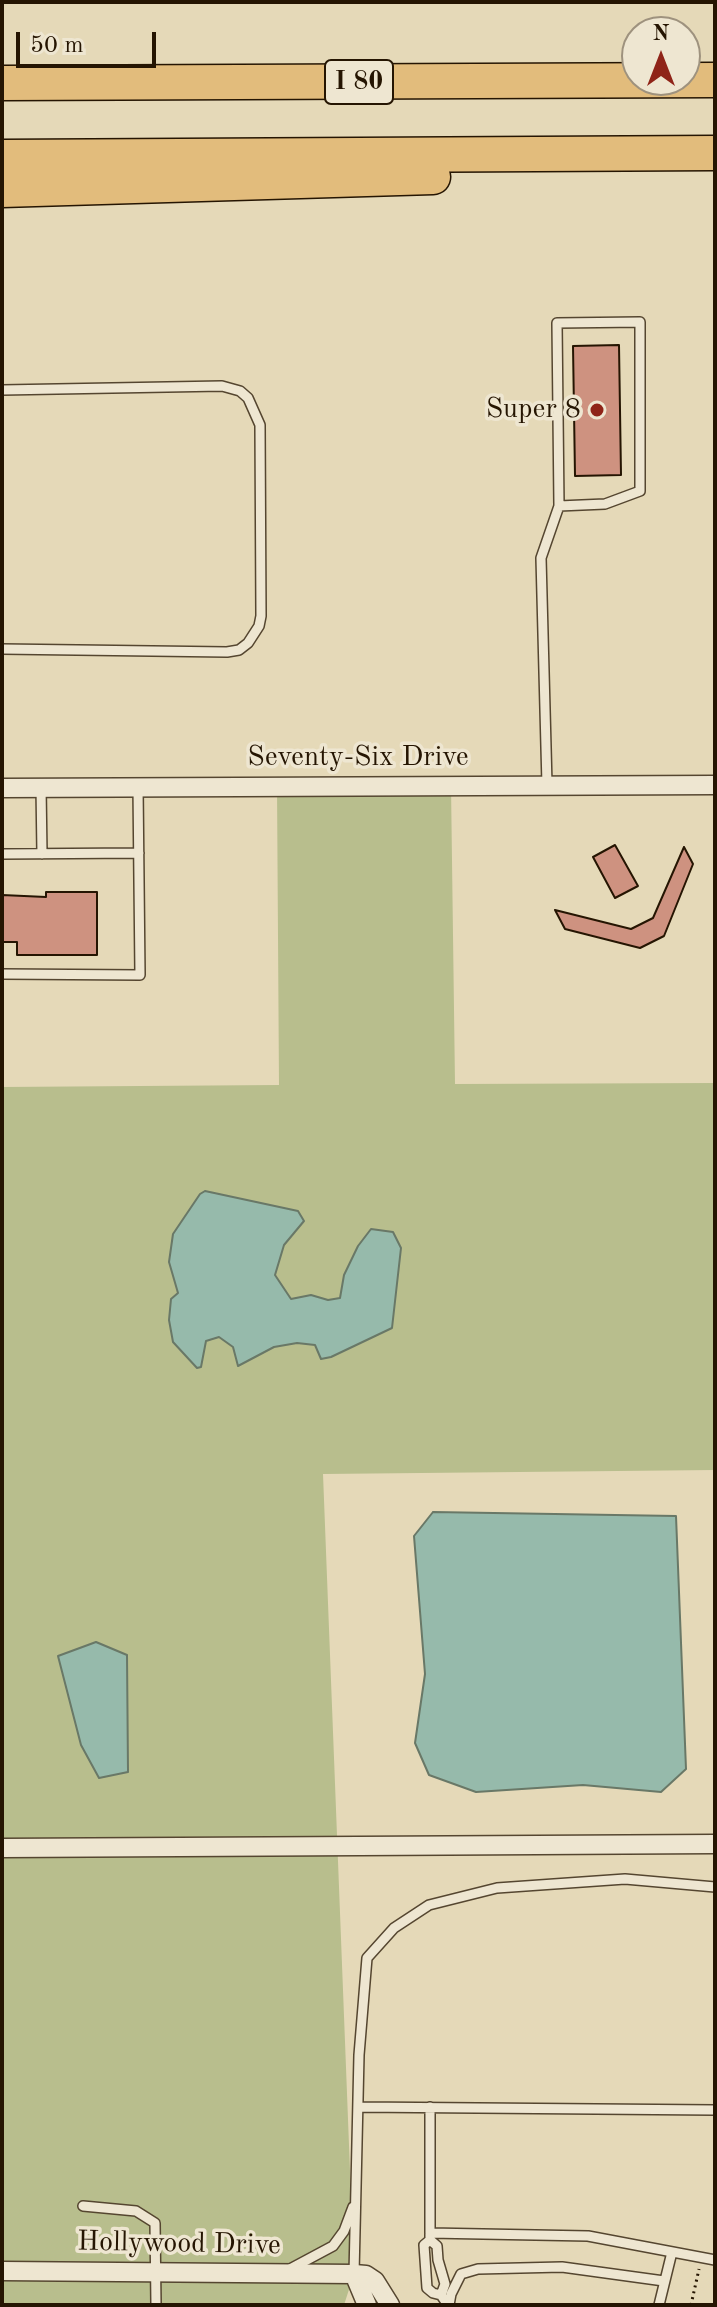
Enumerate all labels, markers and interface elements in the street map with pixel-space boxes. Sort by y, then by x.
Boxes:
scale bar [20,16,160,66]
north arrow [621,16,701,96]
text: N [653,23,669,45]
text: 50 m [30,34,84,58]
road number: I 80 [325,60,393,104]
place label: Super 8 [486,393,581,427]
marker: Super 8 [588,401,606,419]
street label: Seventy-Six Drive [247,741,469,775]
street label: Hollywood Drive [77,2225,281,2263]

